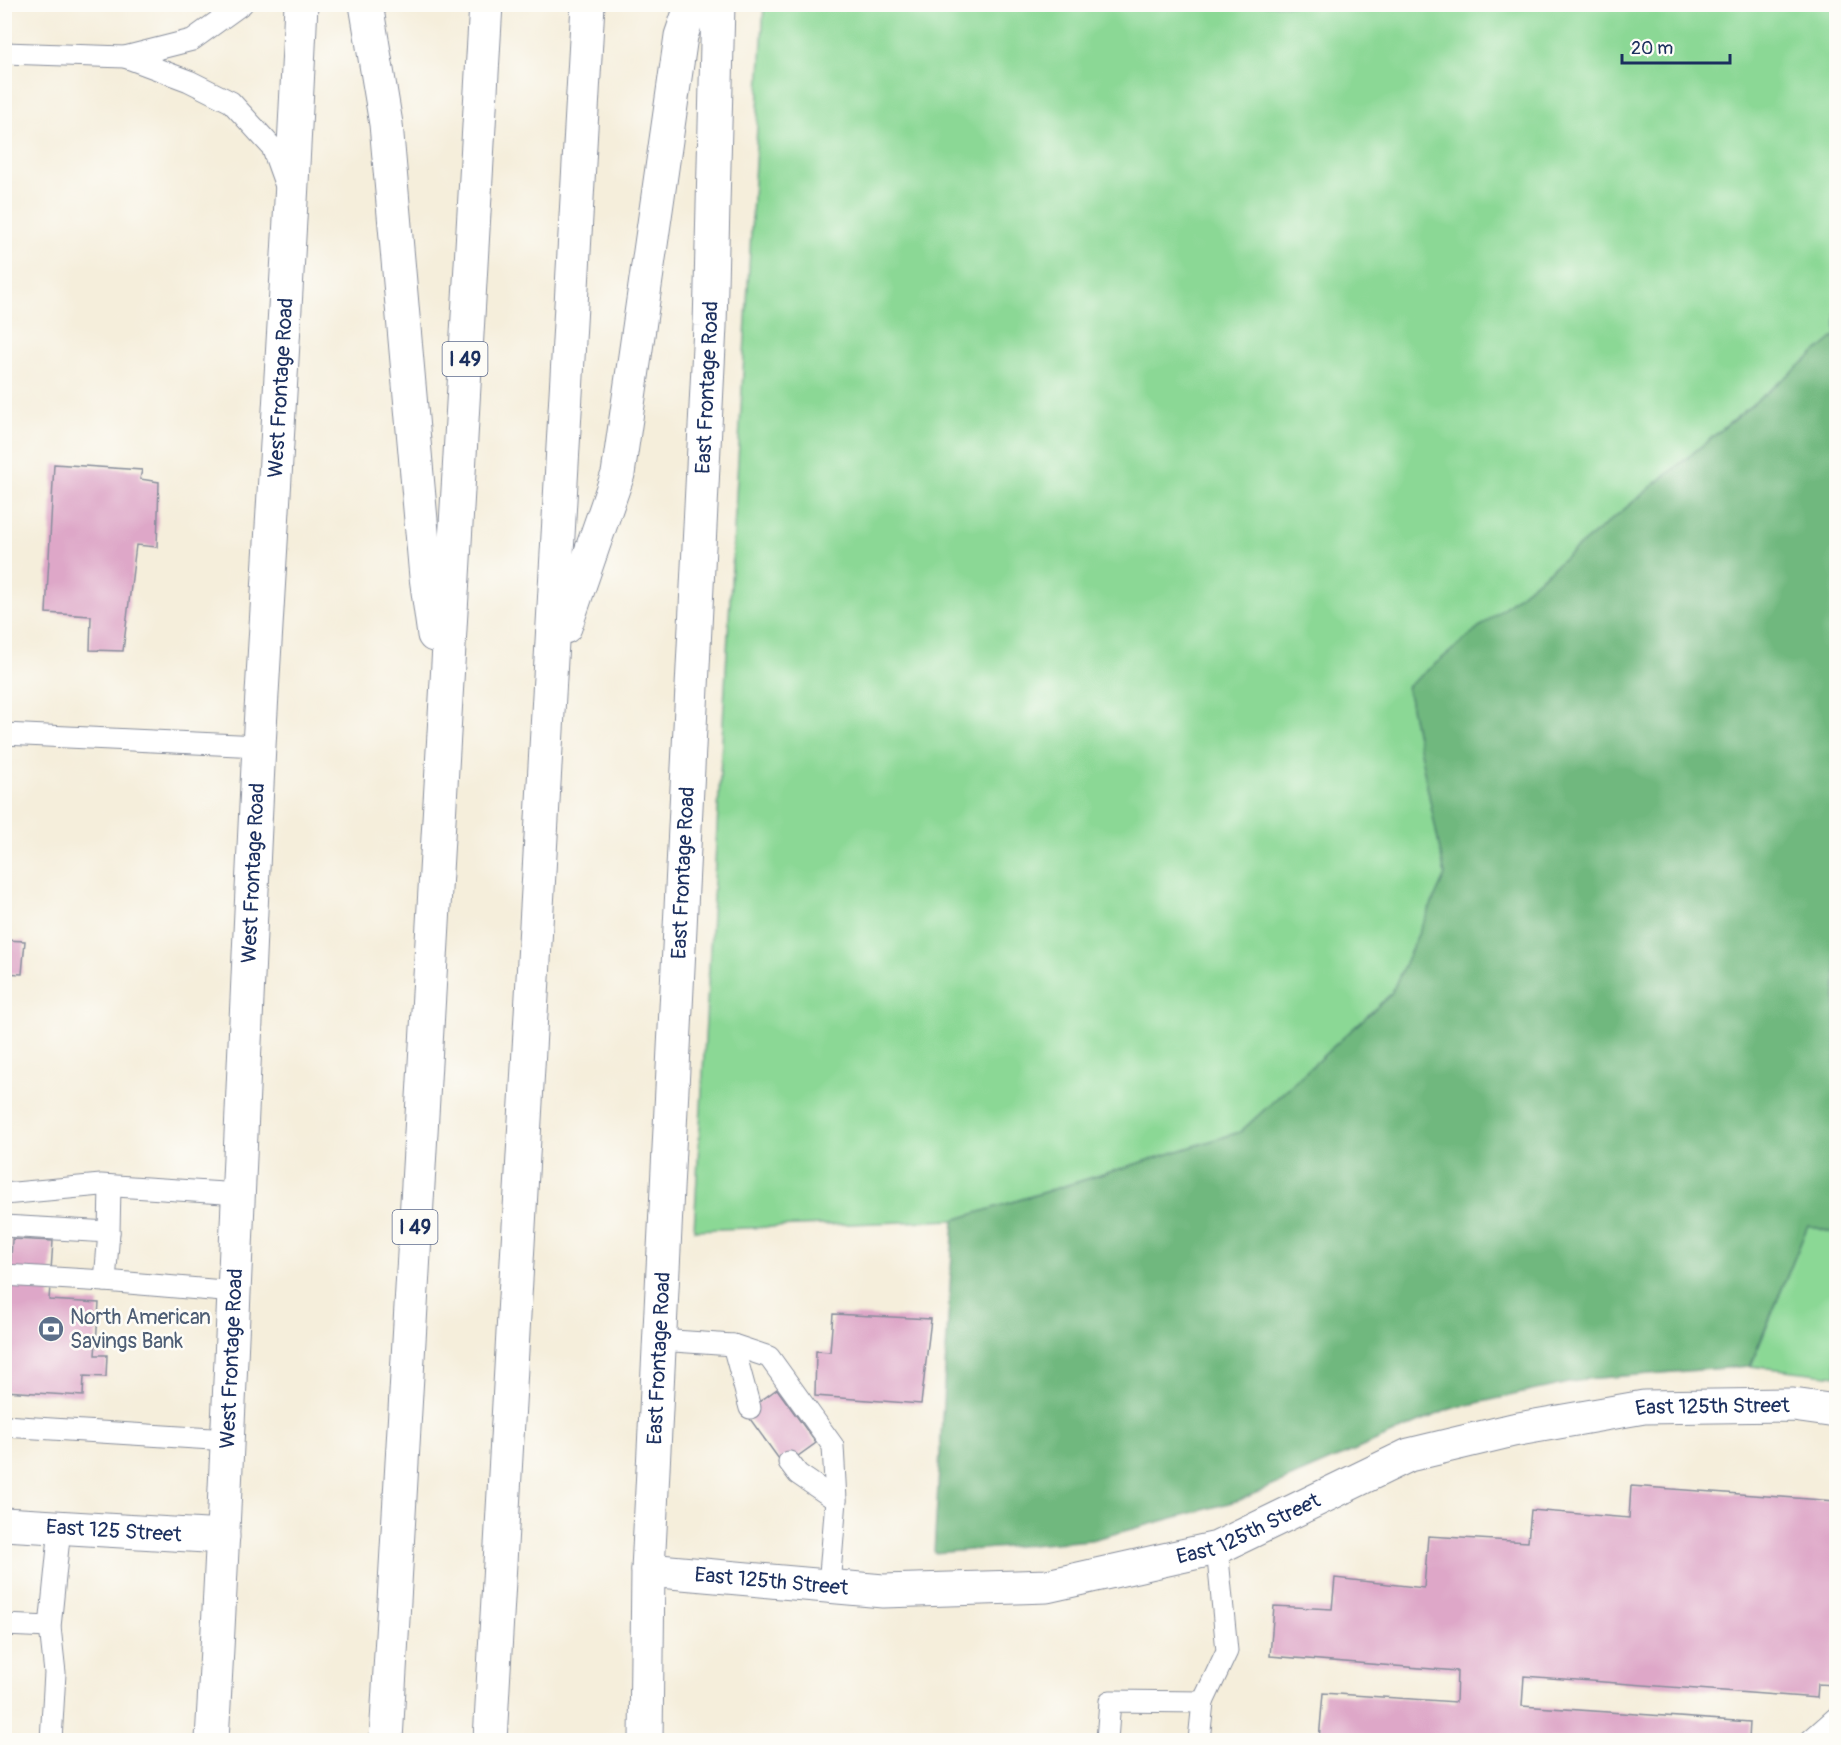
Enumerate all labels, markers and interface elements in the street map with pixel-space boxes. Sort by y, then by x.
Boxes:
scale bar [1622,27,1730,65]
text: 20 m [1631,37,1673,60]
street label: West Frontage Road [261,297,299,479]
street label: East Frontage Road [689,301,724,474]
road number: I 49 [442,342,488,376]
street label: West Frontage Road [235,782,271,964]
street label: East Frontage Road [665,786,701,960]
road number: I 49 [392,1210,438,1244]
street label: West Frontage Road [214,1268,249,1449]
street label: East Frontage Road [641,1271,676,1445]
place label: North American Savings Bank [70,1304,211,1355]
bank icon: North American Savings Bank [36,1314,66,1344]
street label: East 125th Street [1633,1392,1790,1422]
street label: East 125th Street [1174,1486,1325,1570]
street label: East 125 Street [45,1513,183,1548]
street label: East 125th Street [693,1561,850,1601]

